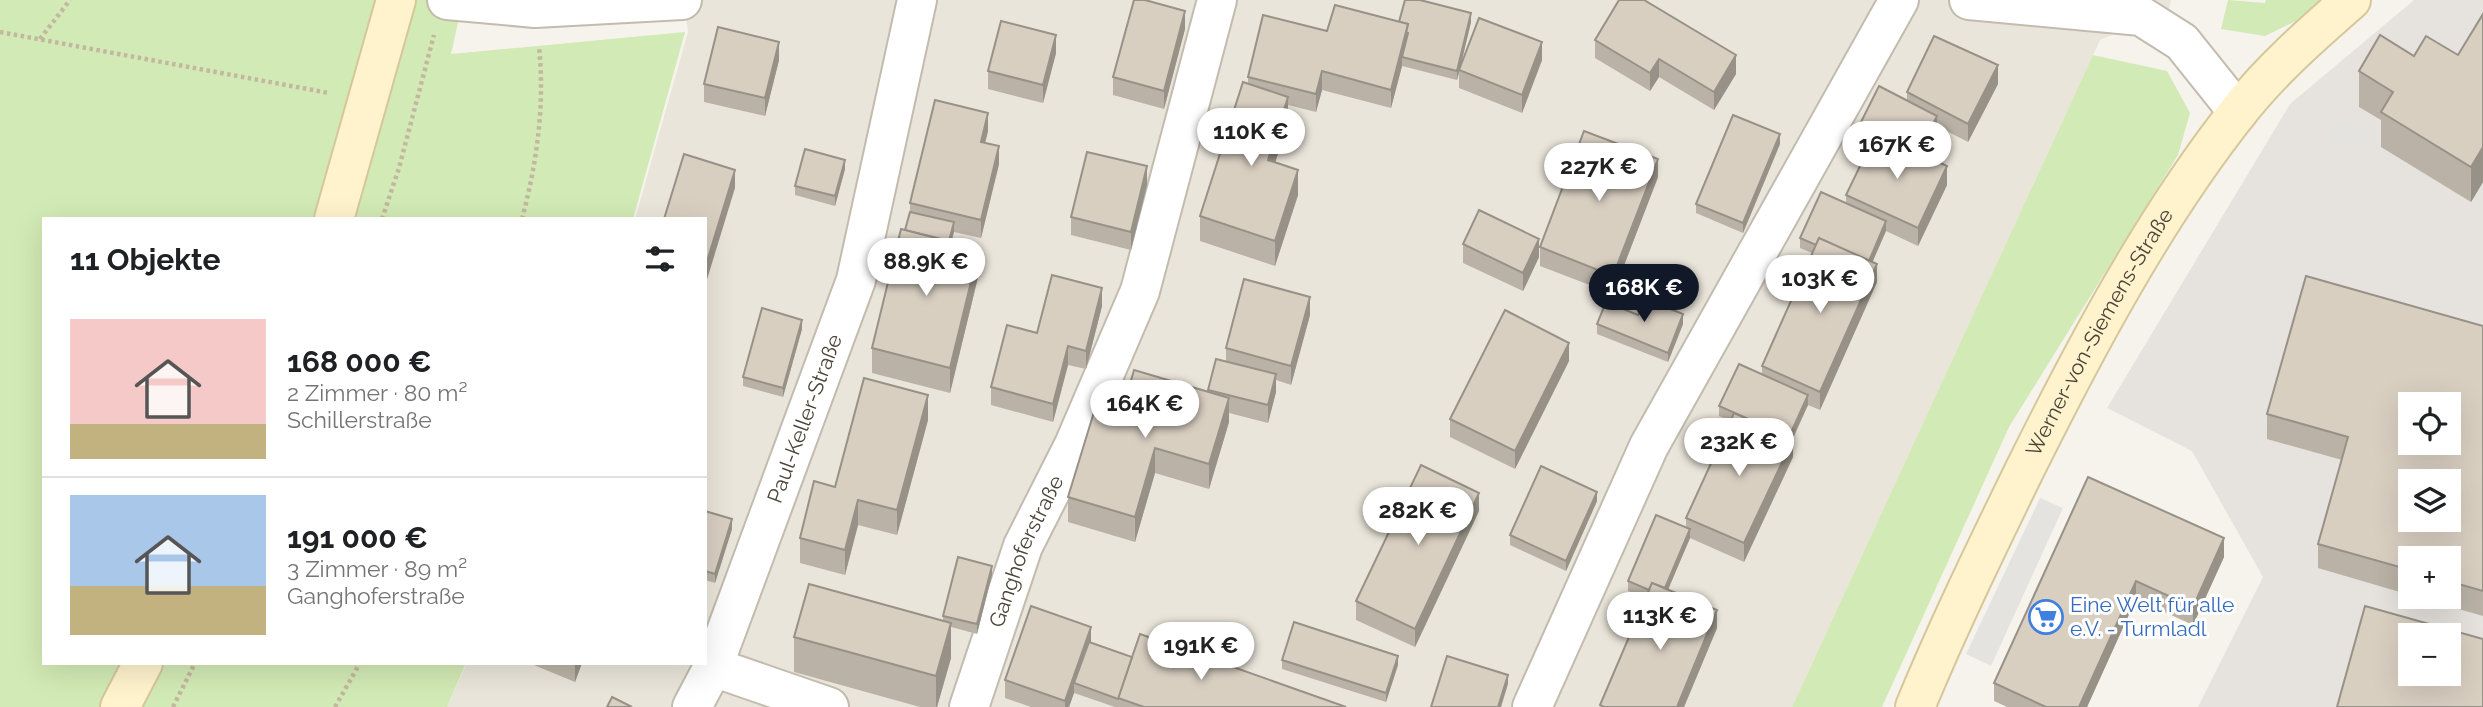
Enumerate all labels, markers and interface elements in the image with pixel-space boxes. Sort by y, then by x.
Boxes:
pin: 110K € [1194,108,1308,168]
text: 110K € [1213,117,1289,144]
pin: 167K € [1840,122,1954,181]
text: 167K € [1858,130,1936,157]
pin: 227K € [1542,144,1656,203]
text: 227K € [1560,152,1638,179]
street label: Werner-von-Siemens-Straße [2020,203,2178,460]
pin: 88.9K € [861,238,991,298]
icon: filters [641,240,679,278]
text: 11 Objekte [70,242,220,277]
text: 88.9K € [883,247,969,274]
pin: 103K € [1763,256,1877,315]
pin: 168K € [1587,264,1701,324]
text: 103K € [1781,264,1859,291]
text: 168K € [1605,273,1683,300]
street label: Paul-Keller-Straße [762,331,847,506]
text: 168 000 € [287,344,432,379]
icon: home [126,347,210,431]
text: 2 Zimmer · 80 m² [287,379,467,406]
pin: 164K € [1088,380,1202,440]
text: 164K € [1106,389,1184,416]
map controls [2398,392,2461,686]
button: locate [2398,392,2461,455]
text: Schillerstraße [287,406,432,433]
pin: 232K € [1682,419,1796,478]
text: 232K € [1700,427,1778,454]
button: layers [2398,469,2461,532]
street label: Ganghoferstraße [984,471,1069,630]
pin: 282K € [1361,488,1475,547]
text: 282K € [1379,496,1457,523]
text: 191 000 € [287,520,428,555]
icon: home [126,523,210,607]
button: + [2398,546,2461,609]
text: 3 Zimmer · 89 m² [287,555,467,582]
text: Ganghoferstraße [287,582,465,609]
pin: 113K € [1603,592,1717,652]
place label: Eine Welt für alle e.V. - Turmladl [2070,592,2234,641]
supermarket icon: Eine Welt für alle e.V. - Turmladl [2027,598,2065,636]
text: 113K € [1623,601,1697,628]
pin: 191K € [1144,622,1258,682]
button: − [2398,623,2461,686]
text: 191K € [1163,631,1239,658]

